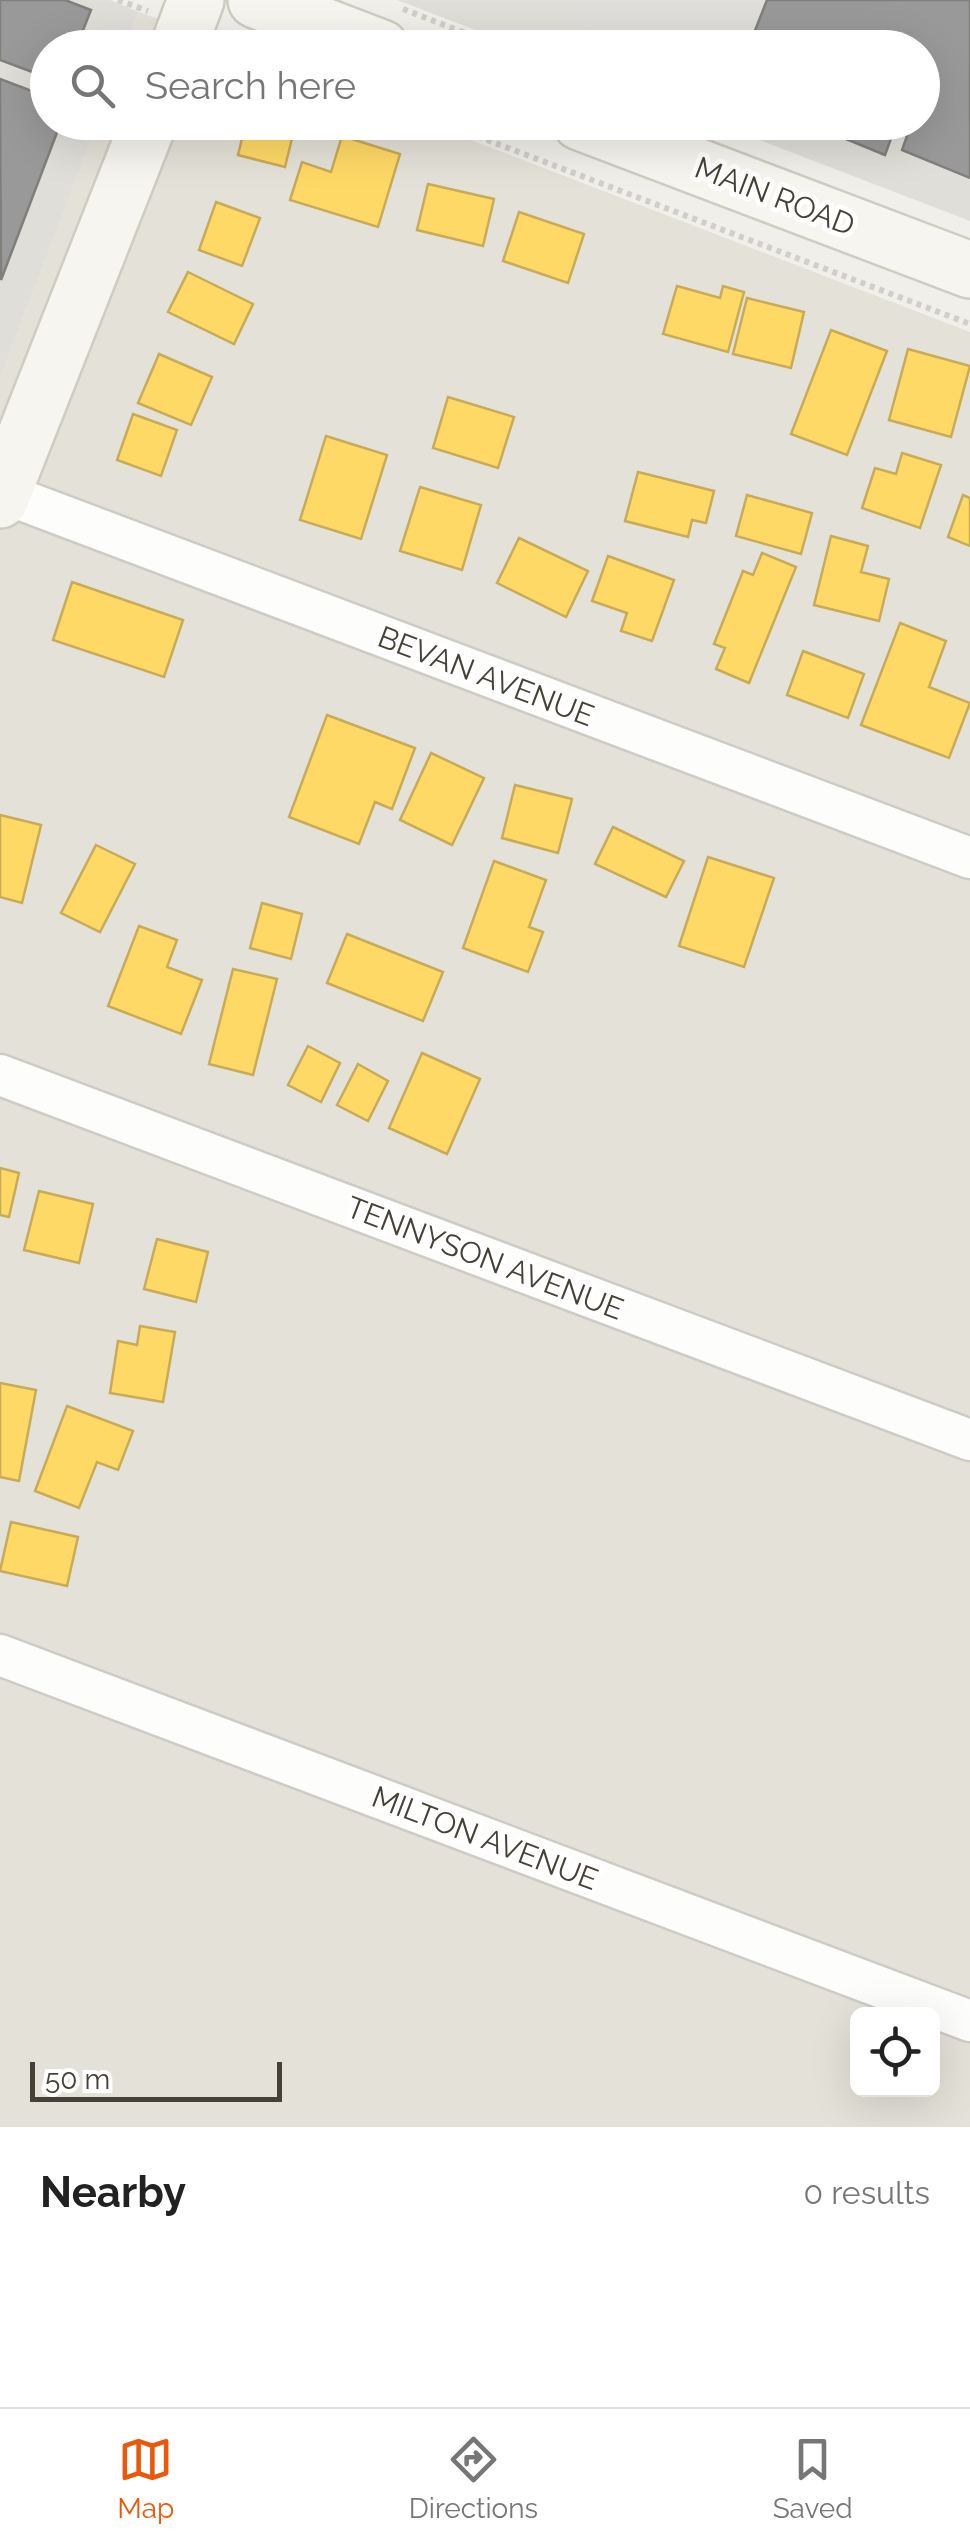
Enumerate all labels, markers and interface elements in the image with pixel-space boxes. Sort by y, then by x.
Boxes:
search box [30,30,940,140]
icon: search [65,58,120,113]
text: Search here [145,63,356,108]
street label: MAIN ROAD [690,150,860,242]
street label: BEVAN AVENUE [373,619,599,733]
street label: TENNYSON AVENUE [342,1189,628,1327]
street label: MILTON AVENUE [367,1779,603,1897]
map controls [850,2007,940,2097]
button: locate [850,2007,940,2097]
scale bar [30,2057,282,2102]
text: 50 m [45,2063,110,2096]
text: Nearby [40,2168,186,2217]
text: 0 results [803,2174,930,2211]
tab: Map [117,2432,174,2525]
tab: Directions [409,2432,538,2525]
tab: Saved [773,2432,853,2525]

